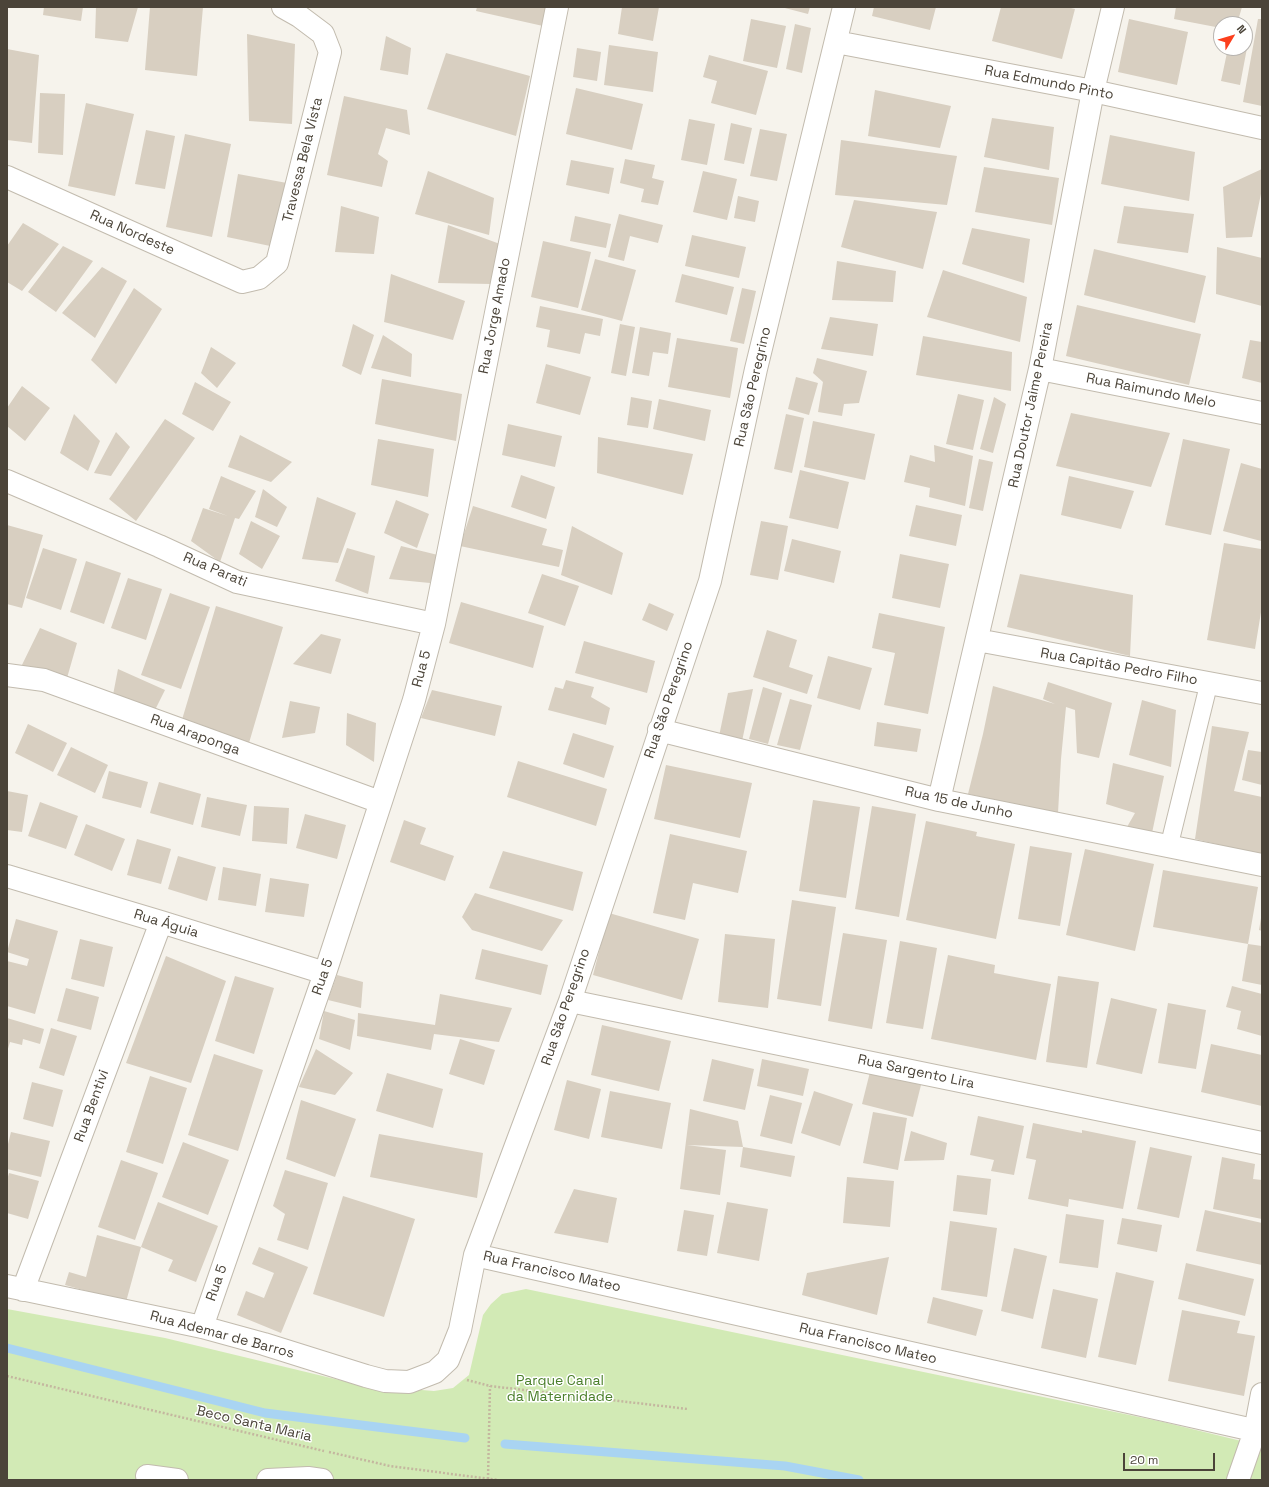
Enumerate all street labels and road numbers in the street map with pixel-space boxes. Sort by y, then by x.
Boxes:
street label: Rua Edmundo Pinto [983,62,1115,104]
street label: Travessa Bela Vista [279,96,327,224]
street label: Rua Nordeste [87,207,177,259]
street label: Rua Jorge Amado [476,257,514,375]
street label: Rua Doutor Jaime Pereira [1005,321,1057,489]
street label: Rua São Peregrino [731,325,775,449]
street label: Rua Raimundo Melo [1085,370,1217,412]
street label: Rua Parati [180,549,250,591]
street label: Rua São Peregrino [641,639,697,761]
street label: Rua Capitão Pedro Filho [1039,645,1199,689]
street label: Rua 5 [409,649,435,689]
street label: Rua Araponga [148,711,242,759]
street label: Rua 15 de Junho [903,783,1015,823]
street label: Rua Águia [132,906,200,942]
street label: Rua São Peregrino [538,946,594,1068]
street label: Rua 5 [309,957,337,997]
street label: Rua Sargento Lira [856,1051,976,1093]
street label: Rua Bentivi [71,1068,113,1144]
street label: Rua Francisco Mateo [481,1248,623,1296]
street label: Rua 5 [203,1263,231,1303]
street label: Rua Ademar de Barros [148,1308,296,1362]
street label: Rua Francisco Mateo [797,1320,939,1368]
street label: Beco Santa Maria [195,1403,313,1445]

